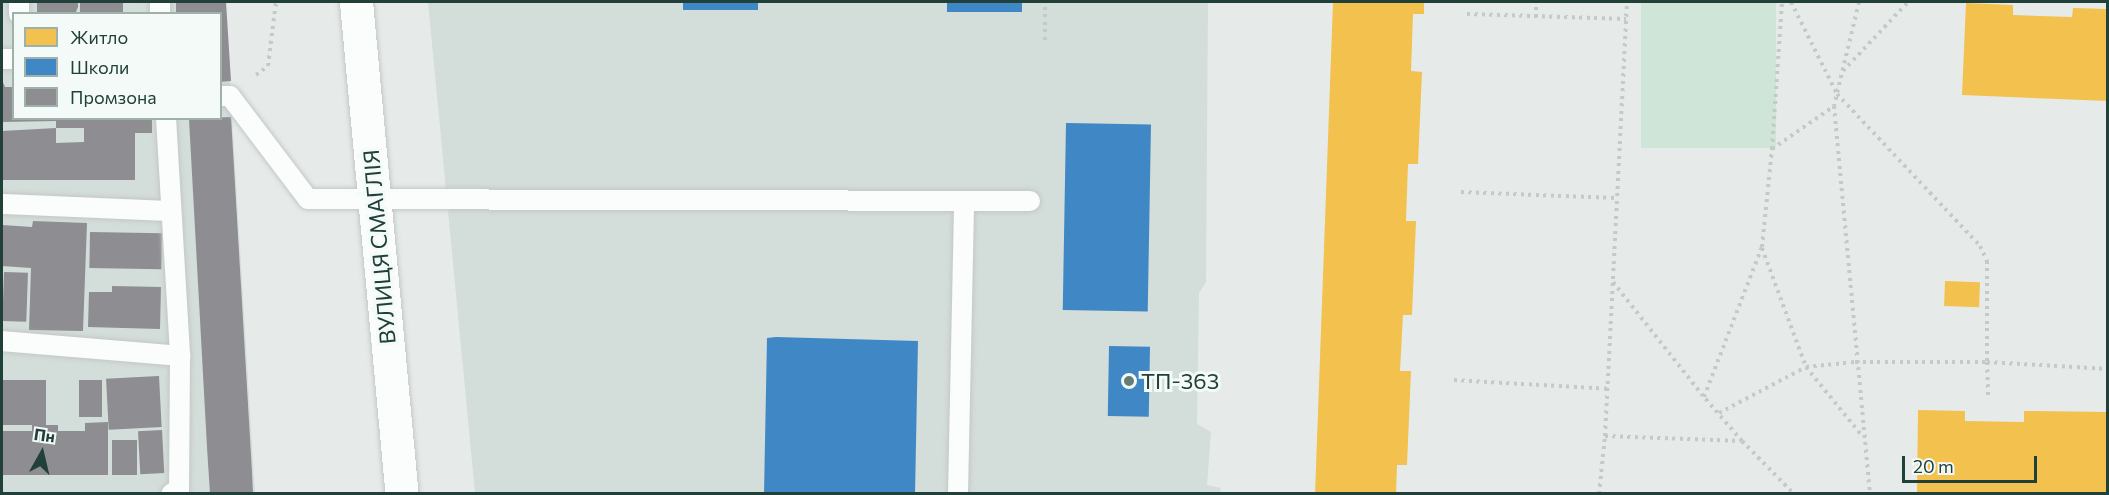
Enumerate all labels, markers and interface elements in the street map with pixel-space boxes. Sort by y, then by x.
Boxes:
legend [12,12,222,120]
text: Житло [70,26,128,48]
text: Школи [70,56,129,78]
text: Промзона [70,86,157,108]
street label: ВУЛИЦЯ СМАГЛІЯ [357,149,401,345]
place label: ТП-363 [1141,368,1219,394]
marker: ТП-363 [1122,374,1136,388]
north arrow [12,423,72,483]
text: Пн [33,424,56,446]
scale bar [1905,444,2040,482]
text: 20 m [1913,455,1954,477]

